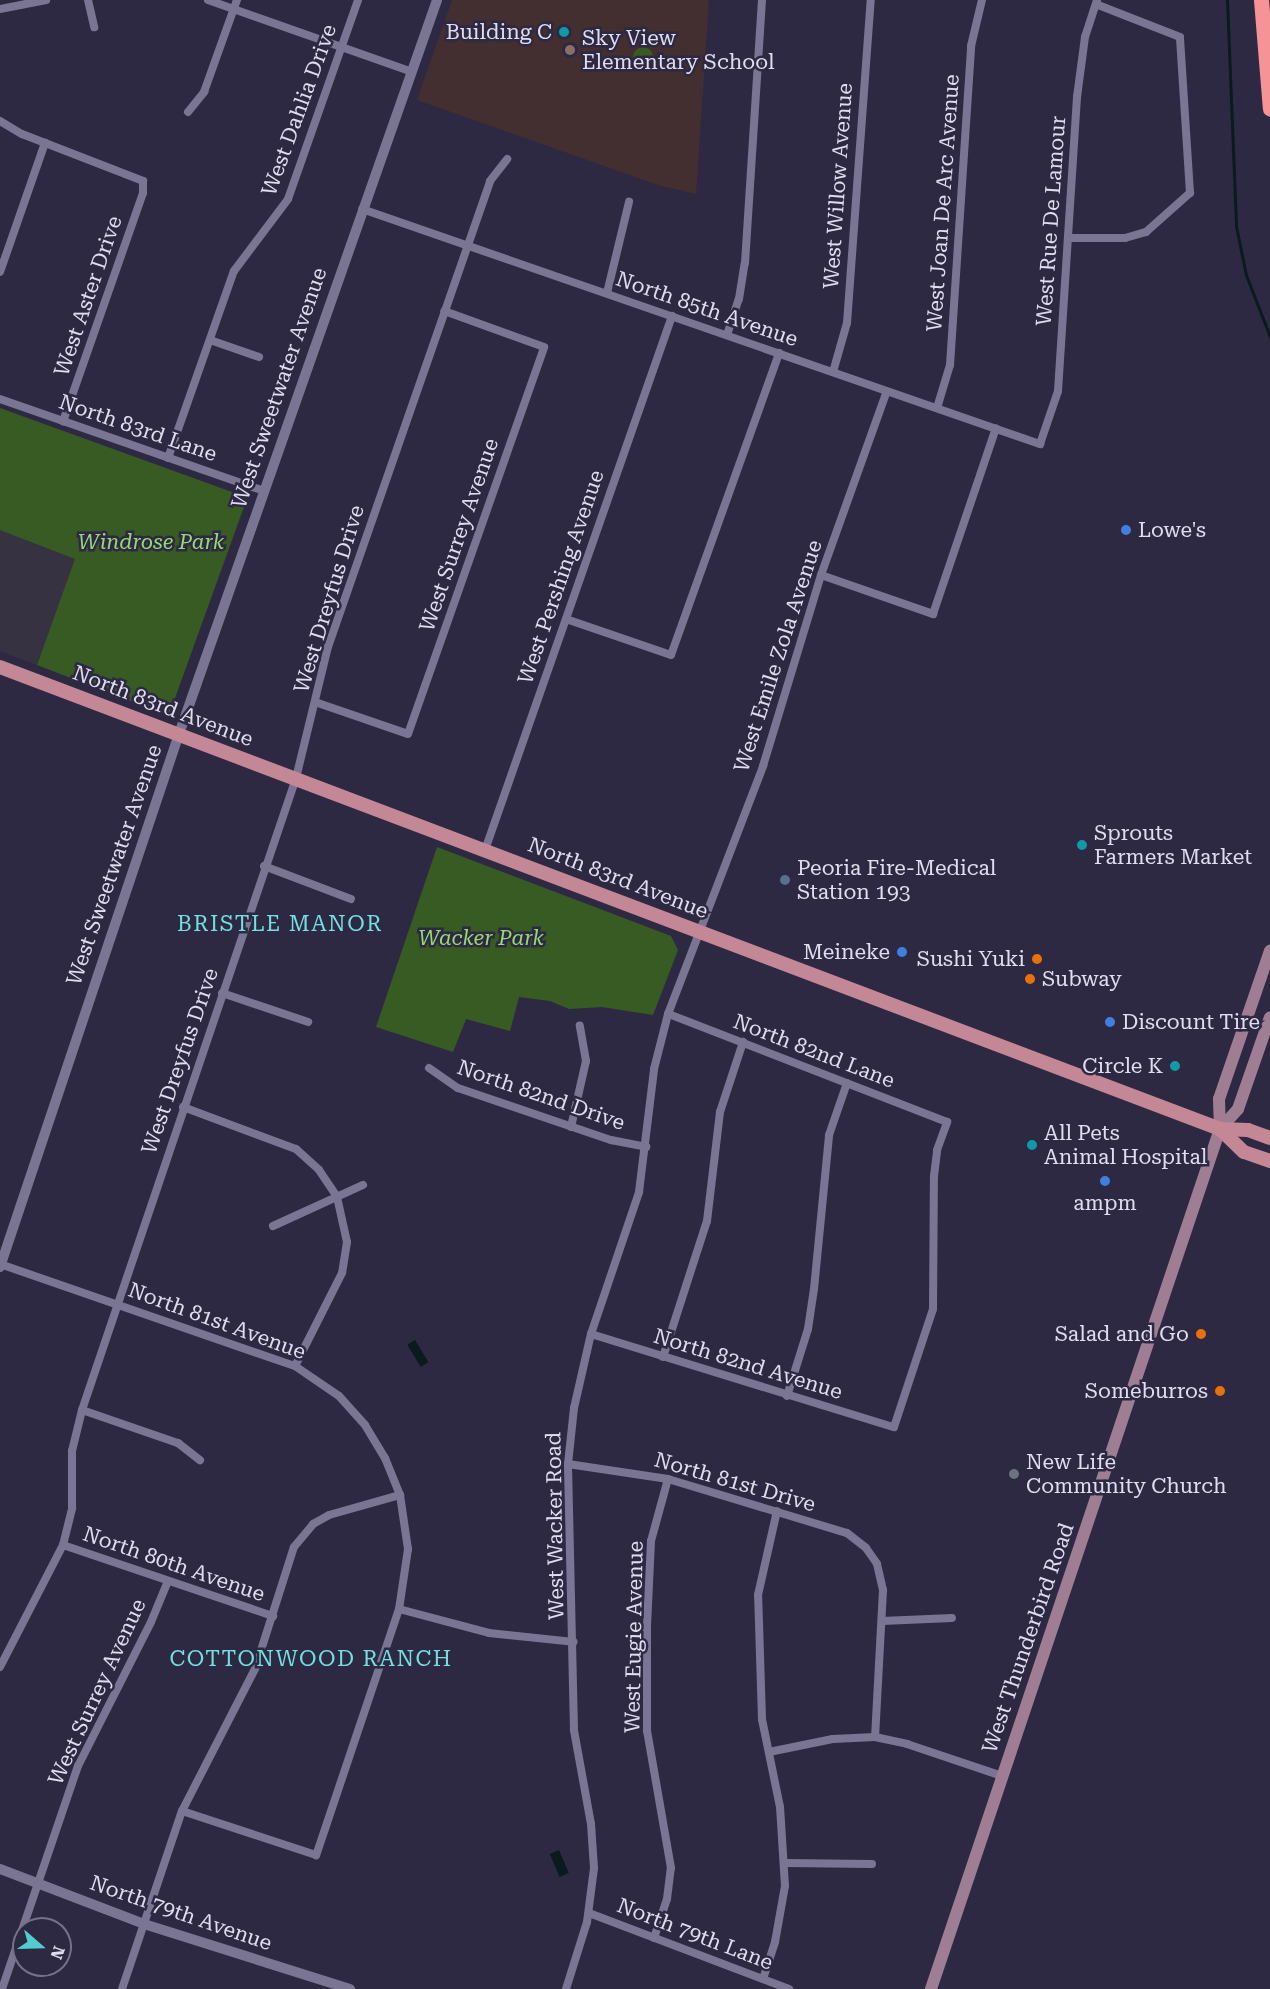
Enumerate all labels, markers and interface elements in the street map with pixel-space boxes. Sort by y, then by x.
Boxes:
place label: Building C [446,19,552,45]
street label: West Dahlia Drive [256,21,342,199]
marker: Building C [557,25,571,39]
place label: Sky View Elementary School [582,25,775,75]
marker: Sky View Elementary School [563,43,577,57]
street label: West Joan De Arc Avenue [921,73,965,333]
street label: West Willow Avenue [818,82,858,290]
street label: West Rue De Lamour [1031,115,1071,327]
street label: West Aster Drive [49,213,127,379]
street label: West Sweetwater Avenue [226,264,332,512]
street label: North 85th Avenue [613,266,801,352]
street label: North 83rd Lane [56,389,220,467]
street label: West Surrey Avenue [414,435,504,635]
street label: West Pershing Avenue [513,467,609,687]
street label: West Dreyfus Drive [288,502,370,696]
place label: Lowe's [1138,517,1206,543]
marker: Lowe's [1119,523,1133,537]
park label: Windrose Park [78,529,224,555]
street label: West Emile Zola Avenue [729,537,827,775]
street label: North 83rd Avenue [69,660,257,752]
street label: West Sweetwater Avenue [61,741,167,989]
place label: Sprouts Farmers Market [1094,820,1252,870]
street label: North 83rd Avenue [524,832,712,924]
marker: Sprouts Farmers Market [1075,838,1089,852]
place label: Peoria Fire-Medical Station 193 [797,855,996,905]
marker: Peoria Fire-Medical Station 193 [778,873,792,887]
district label: BRISTLE MANOR [177,911,383,937]
park label: Wacker Park [418,925,544,951]
place label: Meineke [803,939,890,965]
marker: Meineke [895,945,909,959]
place label: Sushi Yuki [917,946,1025,972]
marker: Sushi Yuki [1030,952,1044,966]
street label: West Dreyfus Drive [136,965,224,1157]
place label: Subway [1042,966,1122,992]
marker: Subway [1023,972,1037,986]
street label: North 82nd Lane [730,1009,898,1093]
place label: Discount Tire [1122,1009,1260,1035]
marker: Discount Tire [1103,1015,1117,1029]
place label: Circle K [1082,1053,1163,1079]
street label: North 82nd Drive [454,1054,628,1136]
marker: Circle K [1168,1059,1182,1073]
place label: All Pets Animal Hospital [1044,1120,1207,1170]
marker: All Pets Animal Hospital [1025,1138,1039,1152]
marker: ampm [1098,1174,1112,1188]
place label: ampm [1073,1190,1137,1216]
street label: North 81st Avenue [125,1277,309,1365]
place label: Salad and Go [1055,1321,1189,1347]
street label: North 82nd Avenue [650,1323,846,1405]
marker: Salad and Go [1194,1327,1208,1341]
place label: Someburros [1085,1378,1208,1404]
marker: Someburros [1213,1384,1227,1398]
street label: West Wacker Road [541,1432,569,1620]
street label: North 81st Drive [651,1447,819,1517]
place label: New Life Community Church [1026,1449,1227,1499]
marker: New Life Community Church [1007,1467,1021,1481]
street label: West Thunderbird Road [977,1520,1079,1756]
street label: North 80th Avenue [80,1521,268,1607]
street label: West Eugie Avenue [620,1541,648,1733]
street label: West Surrey Avenue [43,1595,151,1789]
district label: COTTONWOOD RANCH [169,1646,453,1672]
street label: North 79th Avenue [87,1870,275,1956]
street label: North 79th Lane [613,1893,777,1975]
north arrow [12,1917,72,1977]
text: N [46,1944,69,1962]

